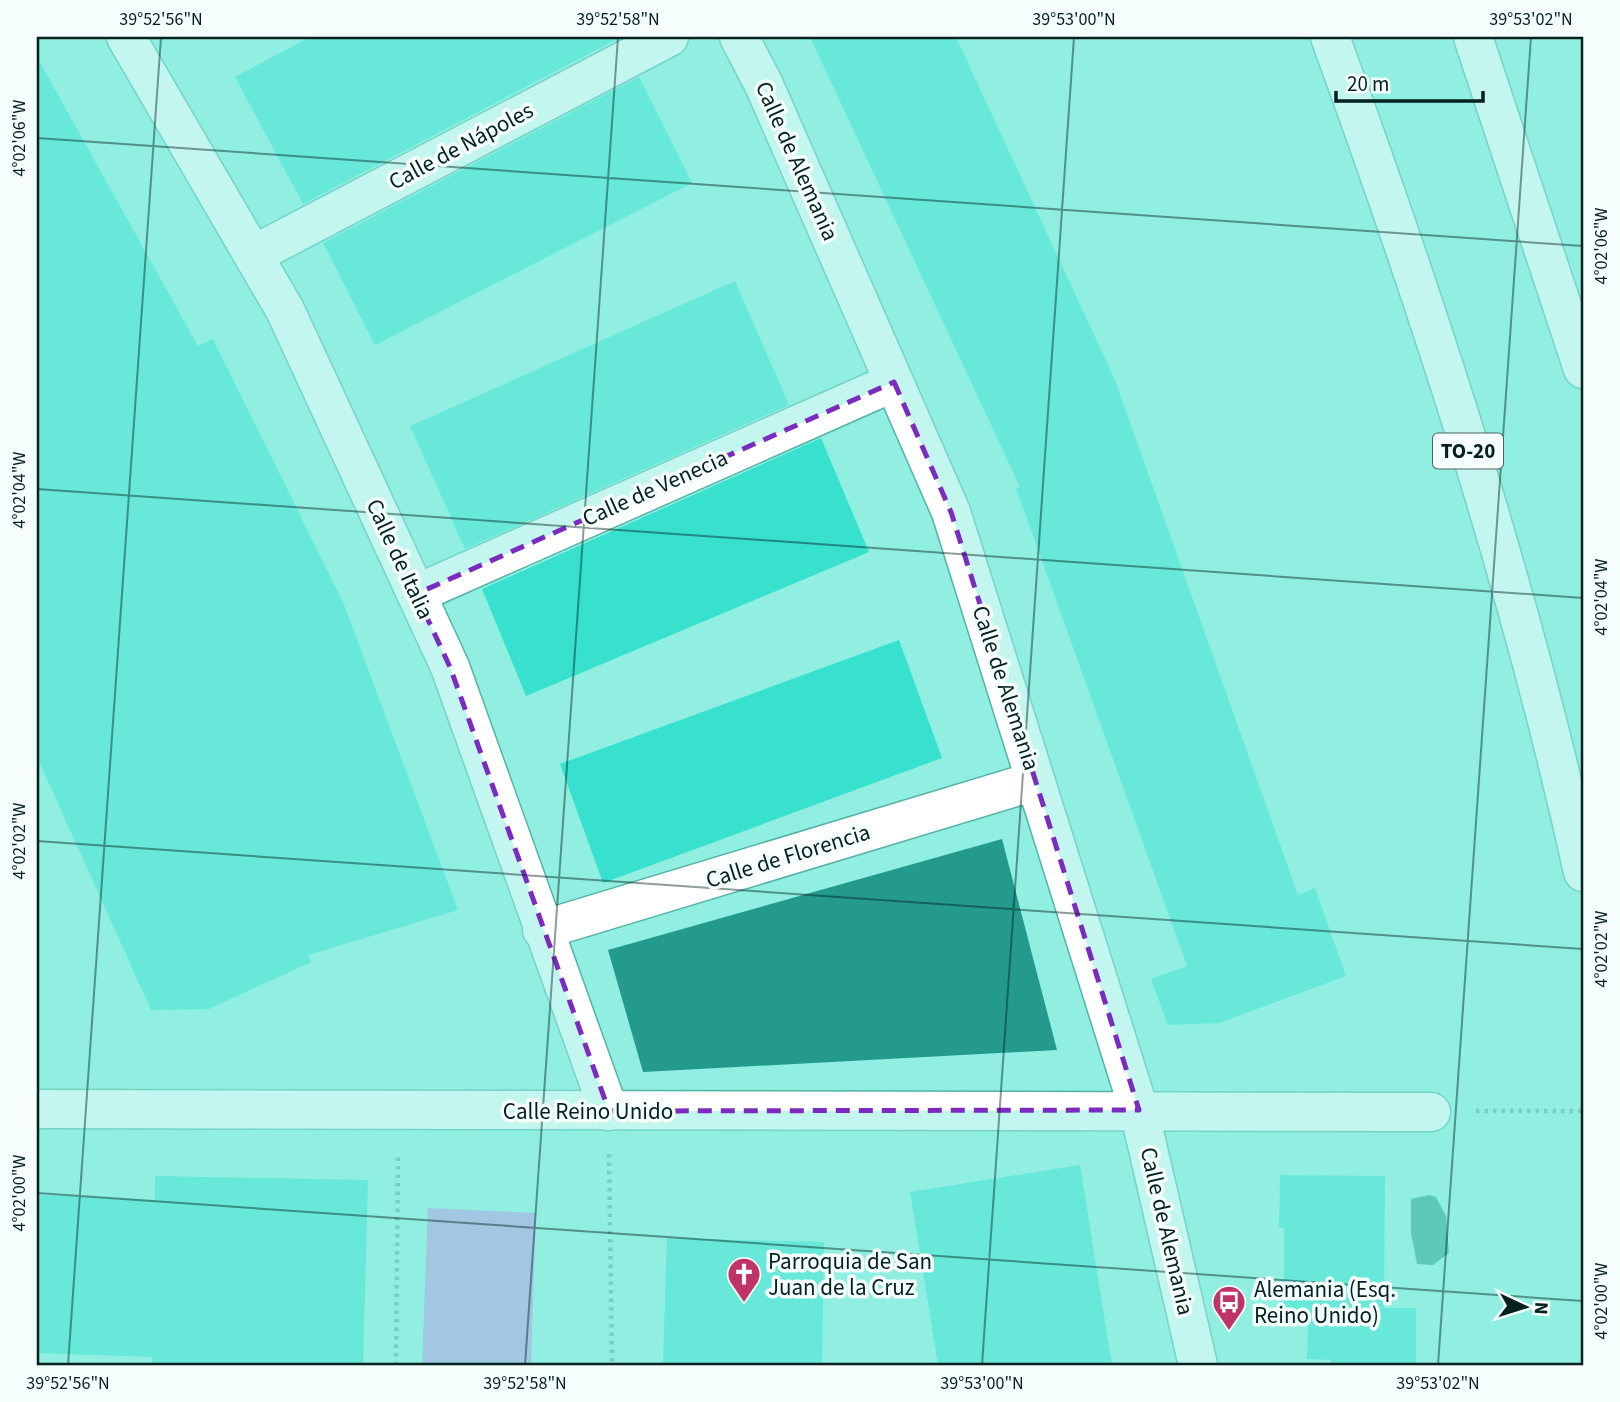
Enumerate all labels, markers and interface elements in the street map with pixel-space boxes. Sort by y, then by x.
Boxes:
text: 39°52'56"N [119,7,203,32]
text: 39°52'58"N [576,7,660,32]
text: 39°53'00"N [1032,7,1116,32]
text: 39°53'02"N [1489,7,1573,32]
scale bar [1336,60,1484,104]
text: 20 m [1347,69,1389,99]
street label: Calle de Alemania [747,76,847,246]
street label: Calle de Nápoles [383,94,539,198]
text: 4°02'06"W [7,100,32,177]
text: 4°02'06"W [1589,208,1614,285]
road number: TO-20 [1433,434,1503,468]
street label: Calle de Venecia [577,441,733,535]
text: 4°02'04"W [7,452,32,529]
street label: Calle de Italia [358,493,442,625]
text: 4°02'04"W [1589,559,1614,636]
street label: Calle de Alemania [964,601,1048,775]
text: 4°02'02"W [7,803,32,880]
street label: Calle de Florencia [702,815,874,897]
text: 4°02'02"W [1589,911,1614,988]
street label: Calle Reino Unido [503,1095,673,1128]
street label: Calle de Alemania [1132,1144,1202,1318]
text: 4°02'00"W [7,1155,32,1232]
place label: Parroquia de San Juan de la Cruz [768,1245,932,1304]
church icon: Parroquia de San Juan de la Cruz [725,1255,763,1304]
text: 4°02'00"W [1589,1263,1614,1340]
north arrow [1490,1272,1560,1342]
place label: Alemania (Esq. Reino Unido) [1254,1273,1396,1332]
bus stop icon: Alemania (Esq. Reino Unido) [1210,1283,1248,1332]
text: N [1527,1301,1554,1315]
text: 39°52'56"N [26,1371,110,1396]
text: 39°52'58"N [483,1371,567,1396]
text: 39°53'00"N [940,1371,1024,1396]
text: 39°53'02"N [1396,1371,1480,1396]

